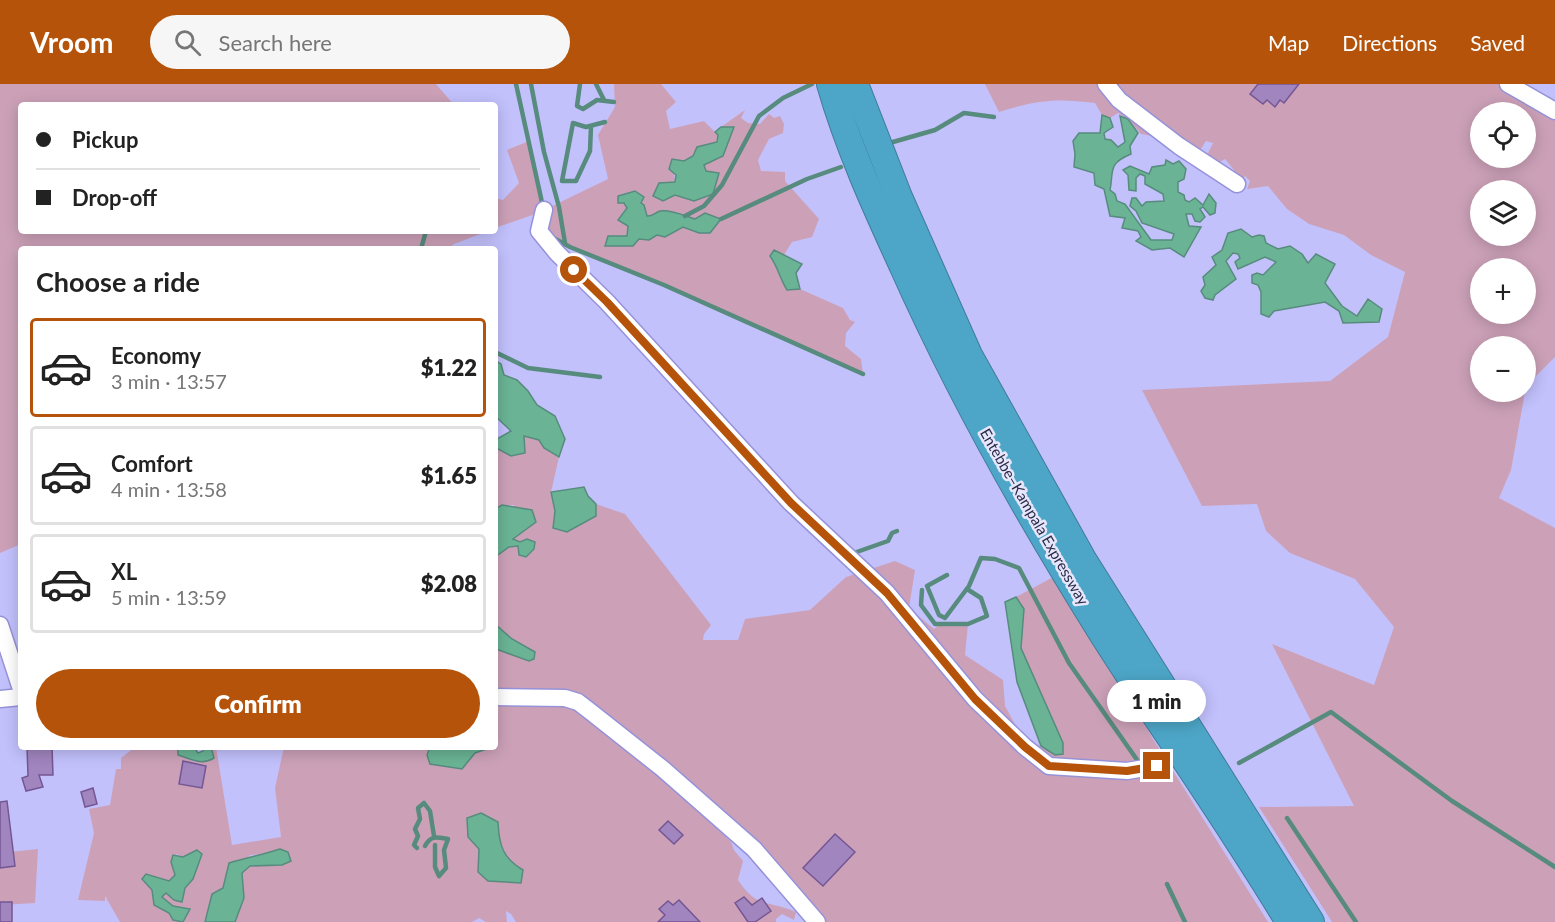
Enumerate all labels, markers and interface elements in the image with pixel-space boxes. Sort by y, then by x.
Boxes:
search box [150,15,570,69]
text: Vroom [30,25,114,59]
icon: search [171,26,204,59]
text: Search here [219,29,332,56]
text: Map [1268,30,1309,55]
text: Directions [1342,30,1437,55]
text: Saved [1470,30,1525,55]
map controls [1470,102,1536,402]
button: locate [1470,102,1536,168]
text: Pickup [72,126,138,153]
button: layers [1470,180,1536,246]
text: Drop-off [72,184,157,211]
route start [560,256,587,283]
button: + [1470,258,1536,324]
text: Choose a ride [36,265,200,298]
button: − [1470,336,1536,402]
icon: car [39,341,93,395]
text: Economy [111,342,201,369]
text: $1.22 [421,354,477,381]
text: 3 min · 13:57 [111,369,227,393]
street label: Entebbe–Kampala Expressway [977,425,1093,608]
icon: car [39,449,93,503]
text: Comfort [111,450,193,477]
text: $1.65 [421,462,477,489]
text: 4 min · 13:58 [111,477,227,501]
icon: car [39,557,93,611]
text: XL [111,558,137,585]
text: $2.08 [421,570,477,597]
text: 5 min · 13:59 [111,585,227,609]
button: Confirm [36,669,480,738]
callout: 1 min [1108,679,1206,721]
text: 1 min [1132,689,1181,713]
route end [1143,752,1170,779]

